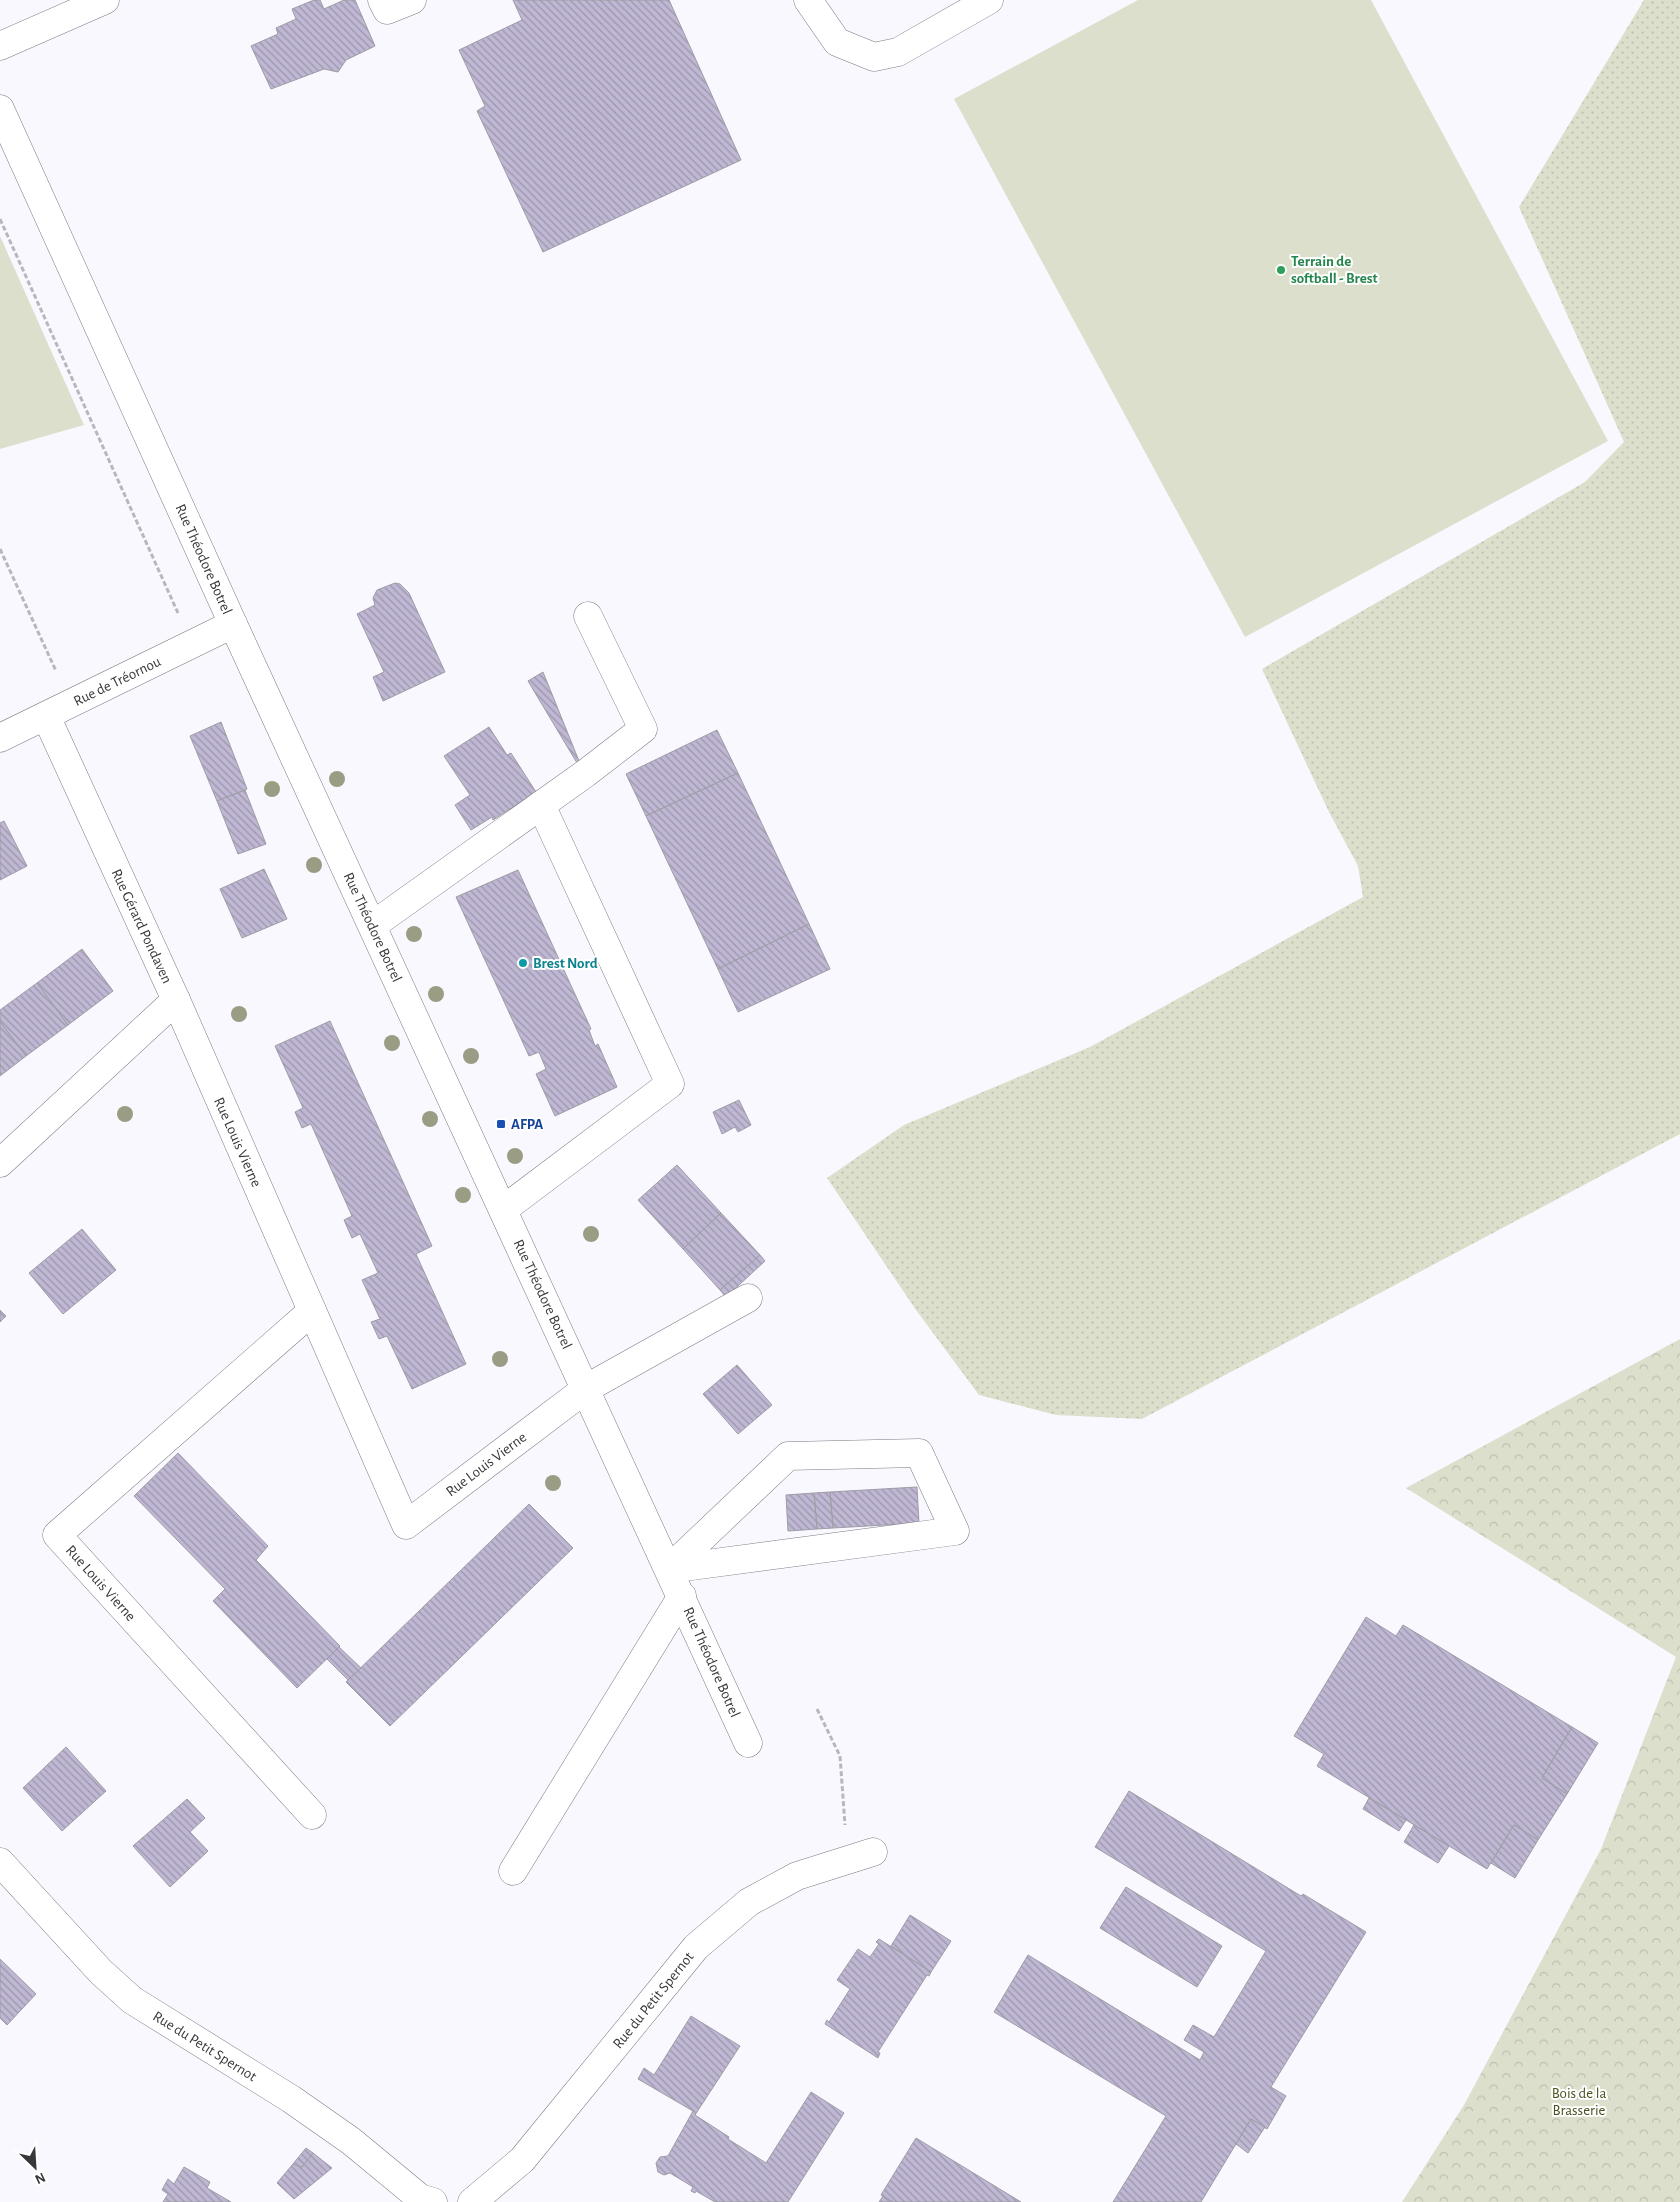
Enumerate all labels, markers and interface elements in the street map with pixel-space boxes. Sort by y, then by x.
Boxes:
place label: Terrain de softball - Brest [1291,254,1378,286]
marker: Terrain de softball - Brest [1275,264,1287,276]
street label: Rue Théodore Botrel [172,502,235,617]
street label: Rue de Tréornou [71,654,164,709]
street label: Rue Gérard Pondaven [108,867,175,986]
street label: Rue Théodore Botrel [341,870,404,984]
place label: Brest Nord [533,956,598,971]
marker: Brest Nord [517,957,529,969]
street label: Rue Louis Vierne [211,1095,264,1189]
place label: AFPA [511,1117,543,1132]
marker: AFPA [495,1118,507,1130]
street label: Rue Théodore Botrel [511,1237,574,1351]
street label: Rue Louis Vierne [443,1429,529,1499]
street label: Rue Louis Vierne [63,1543,138,1624]
street label: Rue Théodore Botrel [680,1605,743,1720]
street label: Rue du Petit Spernot [610,1949,697,2051]
street label: Rue du Petit Spernot [150,2009,259,2084]
park label: Bois de la Brasserie [1552,2086,1606,2118]
north arrow [10,2142,60,2192]
text: N [33,2169,47,2186]

